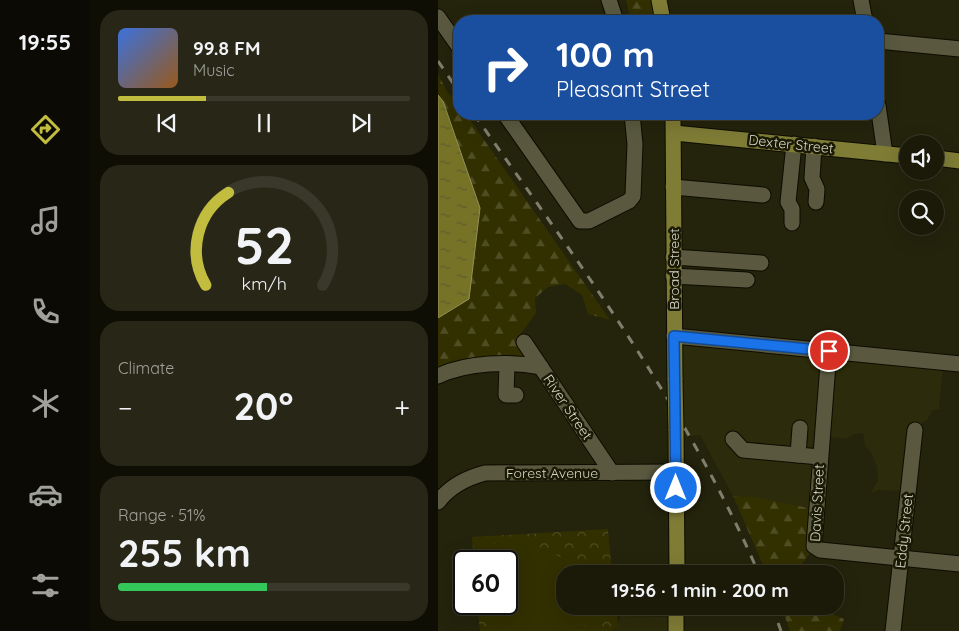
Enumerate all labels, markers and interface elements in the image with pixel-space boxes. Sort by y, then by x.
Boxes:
text: 19:55 [19,28,71,56]
text: 100 m [556,32,655,76]
icon: right [473,35,538,100]
text: 99.8 FM [193,36,261,60]
text: Music [193,60,235,80]
text: Pleasant Street [556,75,710,103]
icon: previous [153,109,181,137]
icon: pause [250,109,278,137]
icon: next [347,109,375,137]
icon: directions [28,112,63,147]
street label: Dexter Street [748,131,835,157]
map controls [899,135,944,235]
button: sound [899,135,944,180]
button: search [899,190,944,235]
icon: music [28,203,63,238]
text: 52 [234,212,294,277]
street label: Broad Street [665,228,683,310]
text: km/h [241,272,287,294]
icon: phone [28,294,63,329]
pin [808,330,850,372]
icon: arrive [815,337,843,365]
text: Climate [118,358,174,378]
street label: River Street [540,371,597,443]
text: 20° [233,382,293,430]
icon: climate [28,386,63,421]
text: − [118,390,133,425]
text: + [394,390,410,425]
position arrow [649,461,701,513]
street label: Forest Avenue [506,464,598,482]
street label: Davis Street [806,464,828,542]
icon: car [28,477,63,512]
street label: Eddy Street [891,493,917,569]
text: Range · 51% [118,505,205,525]
text: 255 km [118,529,251,577]
speed limit sign: 60 [453,550,518,615]
icon: filters [28,568,63,603]
text: 19:56 · 1 min · 200 m [611,578,789,602]

